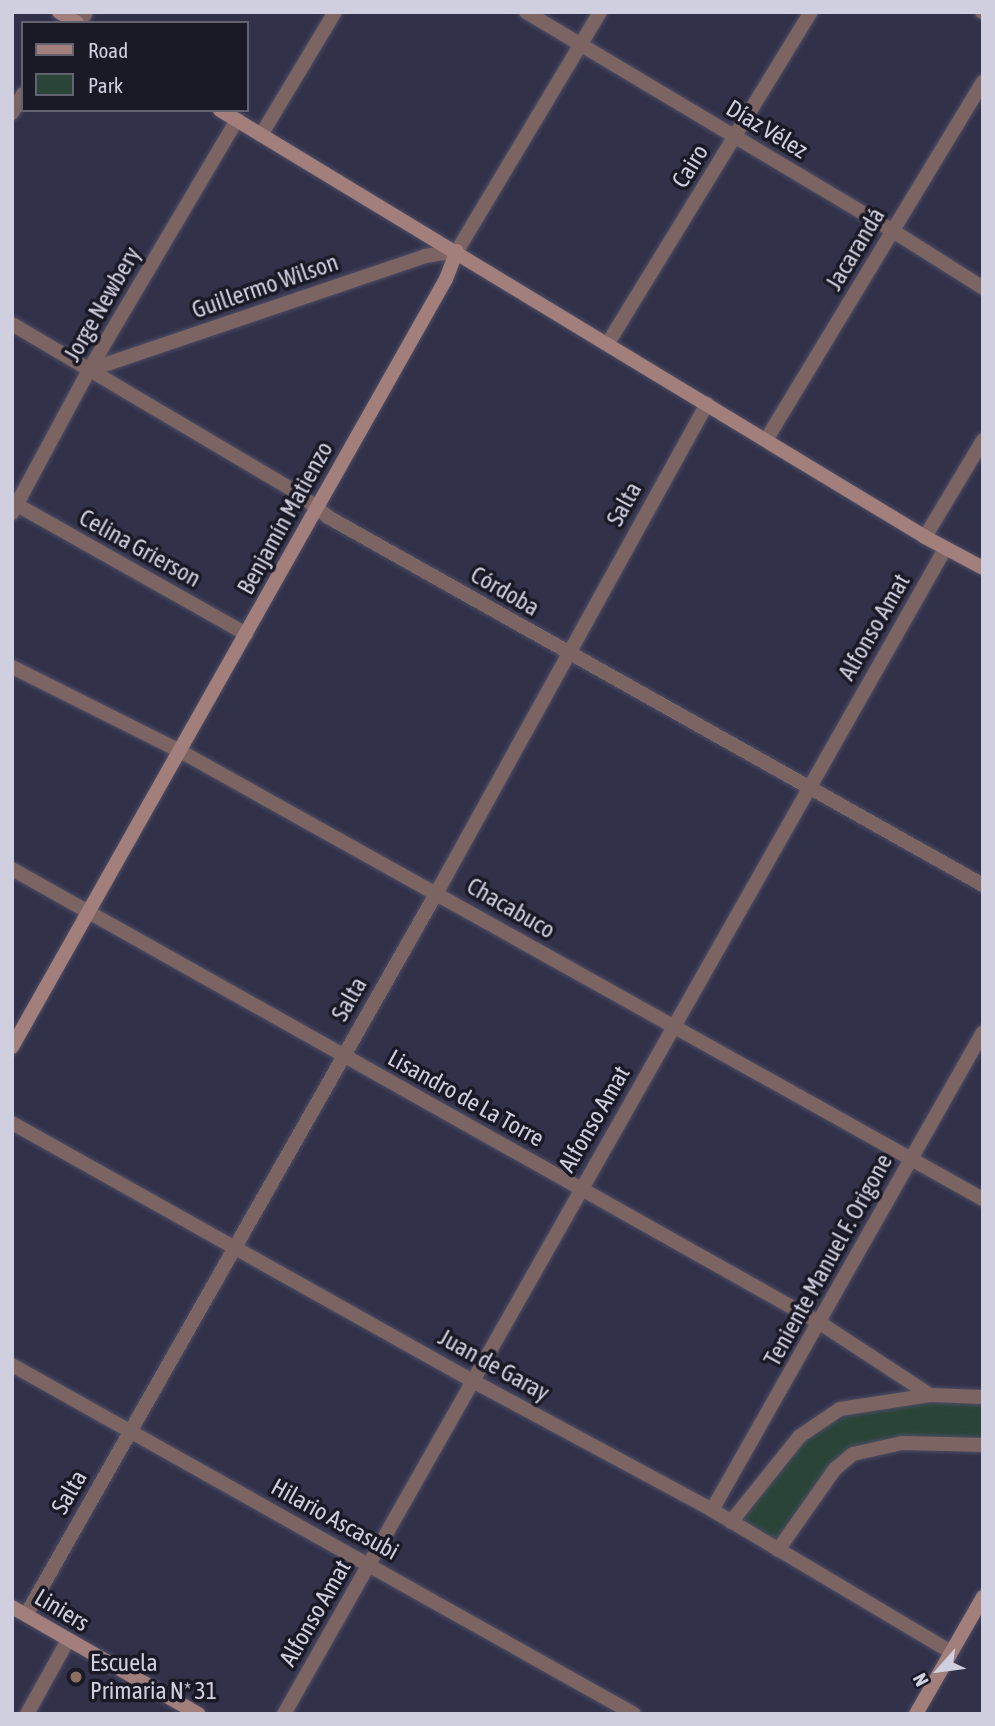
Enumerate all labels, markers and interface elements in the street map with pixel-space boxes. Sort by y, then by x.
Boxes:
legend [21,21,248,112]
text: Road [88,38,128,62]
text: Park [88,73,123,97]
street label: Díaz Vélez [721,94,813,164]
street label: Cairo [666,139,714,193]
street label: Jacarandá [819,203,891,295]
street label: Jorge Newbery [58,241,146,367]
street label: Guillermo Wilson [188,248,342,324]
street label: Benjamín Matienzo [231,437,339,599]
street label: Salta [600,477,648,531]
street label: Celina Grierson [74,503,206,593]
street label: Córdoba [466,560,544,622]
street label: Alfonso Amat [832,569,916,685]
street label: Chacabuco [462,871,560,945]
street label: Salta [325,972,373,1026]
street label: Lisandro de La Torre [383,1043,549,1153]
street label: Alfonso Amat [552,1061,636,1177]
street label: Teniente Manuel F. Origone [758,1149,898,1371]
street label: Juan de Garay [433,1323,555,1407]
street label: Salta [45,1465,93,1519]
street label: Hilario Ascasubi [266,1472,404,1566]
street label: Alfonso Amat [273,1555,357,1671]
street label: Liniers [30,1583,94,1637]
north arrow [904,1635,974,1705]
place label: Escuela Primaria N* 31 [90,1649,217,1705]
marker: Escuela Primaria N* 31 [68,1669,84,1685]
text: N [908,1670,933,1690]

